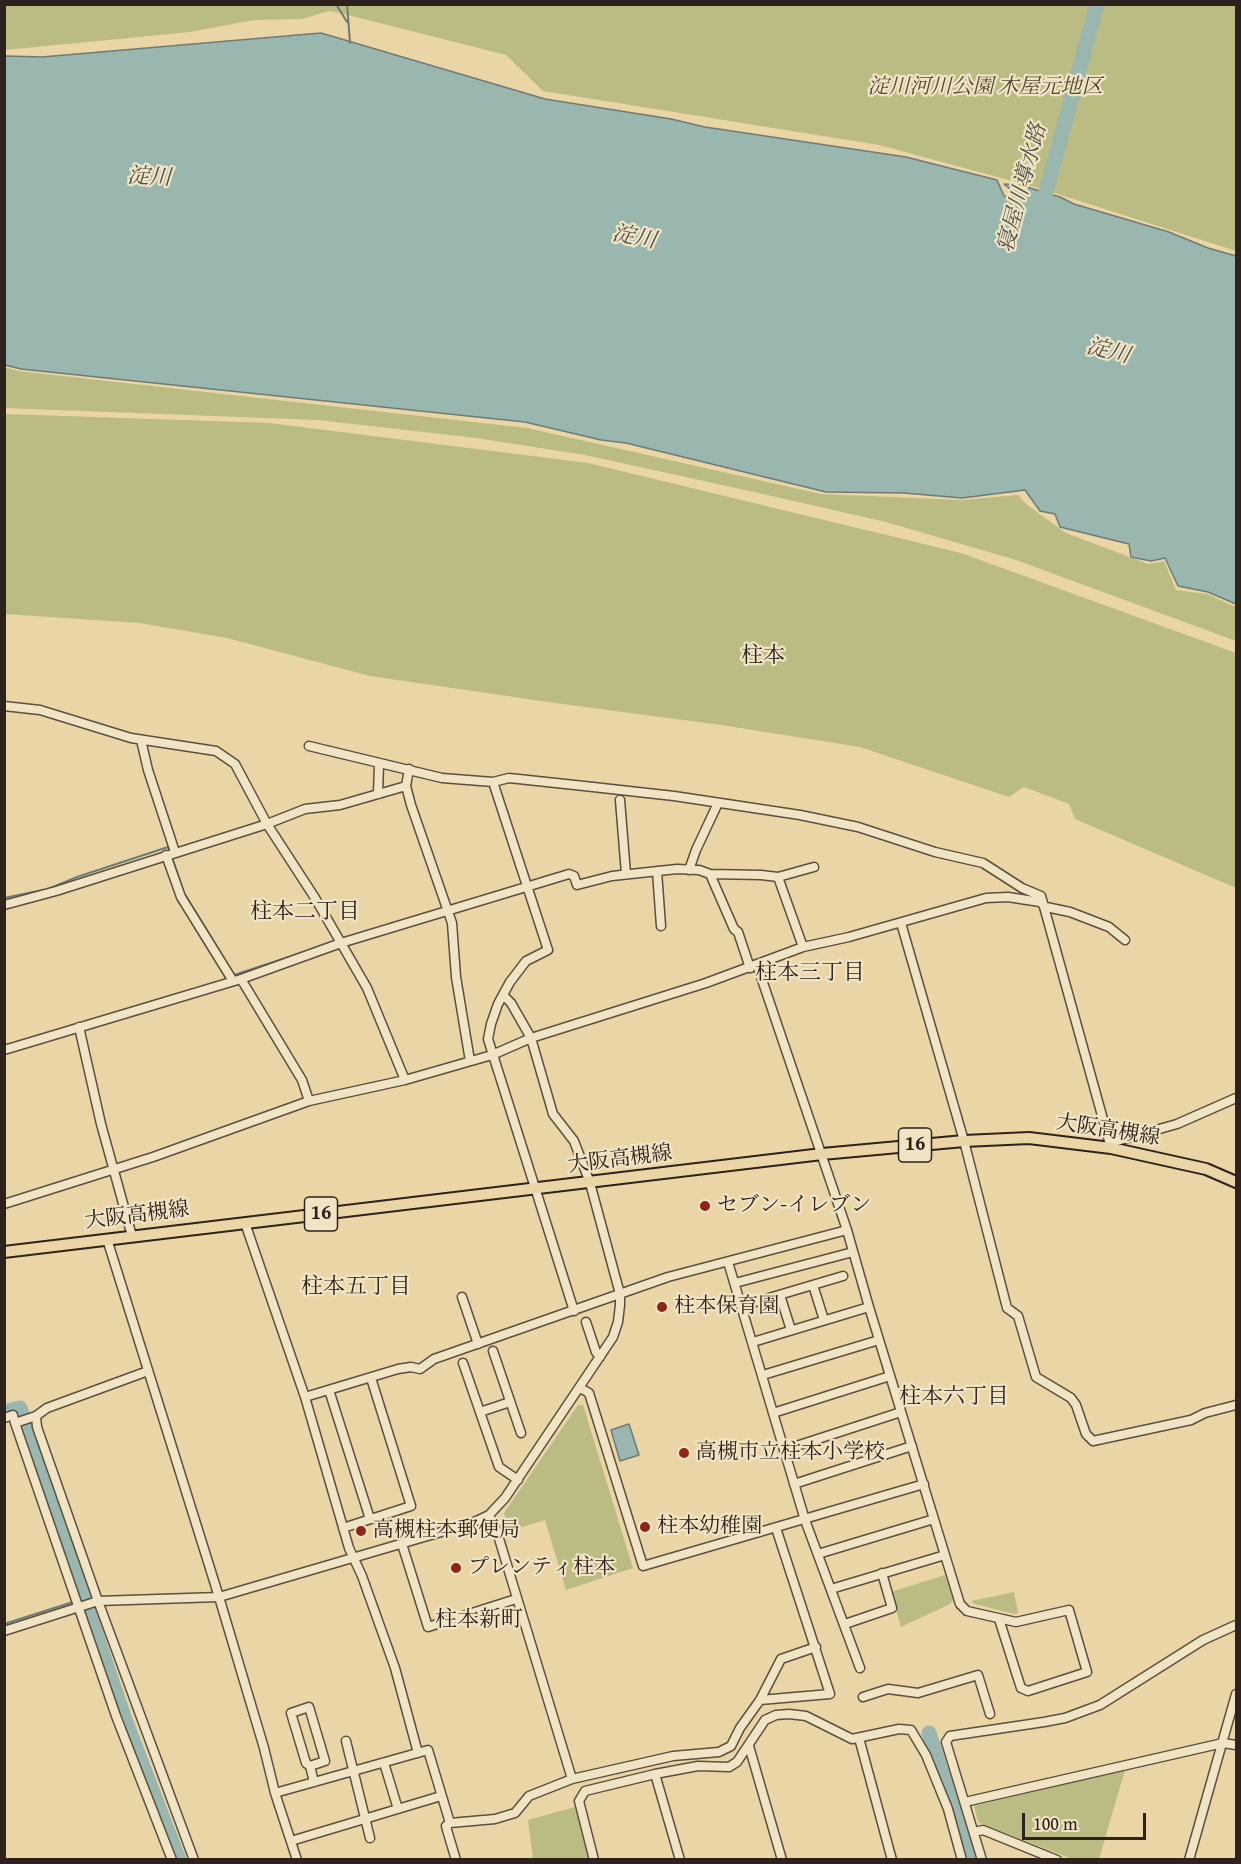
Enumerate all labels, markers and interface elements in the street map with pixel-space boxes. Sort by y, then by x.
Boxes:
park label: 淀川河川公園 木屋元地区 [867,75,1103,101]
water label: 寝屋川導水路 [993,121,1053,255]
water label: 淀川 [126,164,172,192]
water label: 淀川 [610,221,658,255]
water label: 淀川 [1083,334,1133,370]
district label: 柱本 [741,643,785,669]
district label: 柱本二丁目 [250,899,360,925]
district label: 柱本三丁目 [755,960,865,986]
street label: 大阪高槻線 [1054,1110,1162,1152]
road number: 16 [898,1128,932,1162]
street label: 大阪高槻線 [566,1141,674,1179]
place label: セブン-イレブン [717,1193,871,1219]
street label: 大阪高槻線 [83,1197,191,1235]
road number: 16 [304,1197,338,1231]
marker: セブン-イレブン [698,1199,712,1213]
district label: 柱本五丁目 [301,1274,411,1300]
place label: 柱本保育園 [674,1294,779,1320]
marker: 柱本保育園 [655,1300,669,1314]
district label: 柱本六丁目 [899,1384,1009,1410]
place label: 高槻市立柱本小学校 [696,1440,885,1466]
marker: 高槻市立柱本小学校 [677,1446,691,1460]
place label: 柱本幼稚園 [657,1514,762,1540]
place label: 高槻柱本郵便局 [373,1518,520,1544]
marker: 柱本幼稚園 [638,1520,652,1534]
marker: 高槻柱本郵便局 [354,1524,368,1538]
place label: プレンティ柱本 [468,1555,615,1581]
marker: プレンティ柱本 [449,1561,463,1575]
district label: 柱本新町 [435,1607,523,1633]
scale bar [1025,1801,1150,1839]
text: 100 m [1033,1810,1078,1837]

